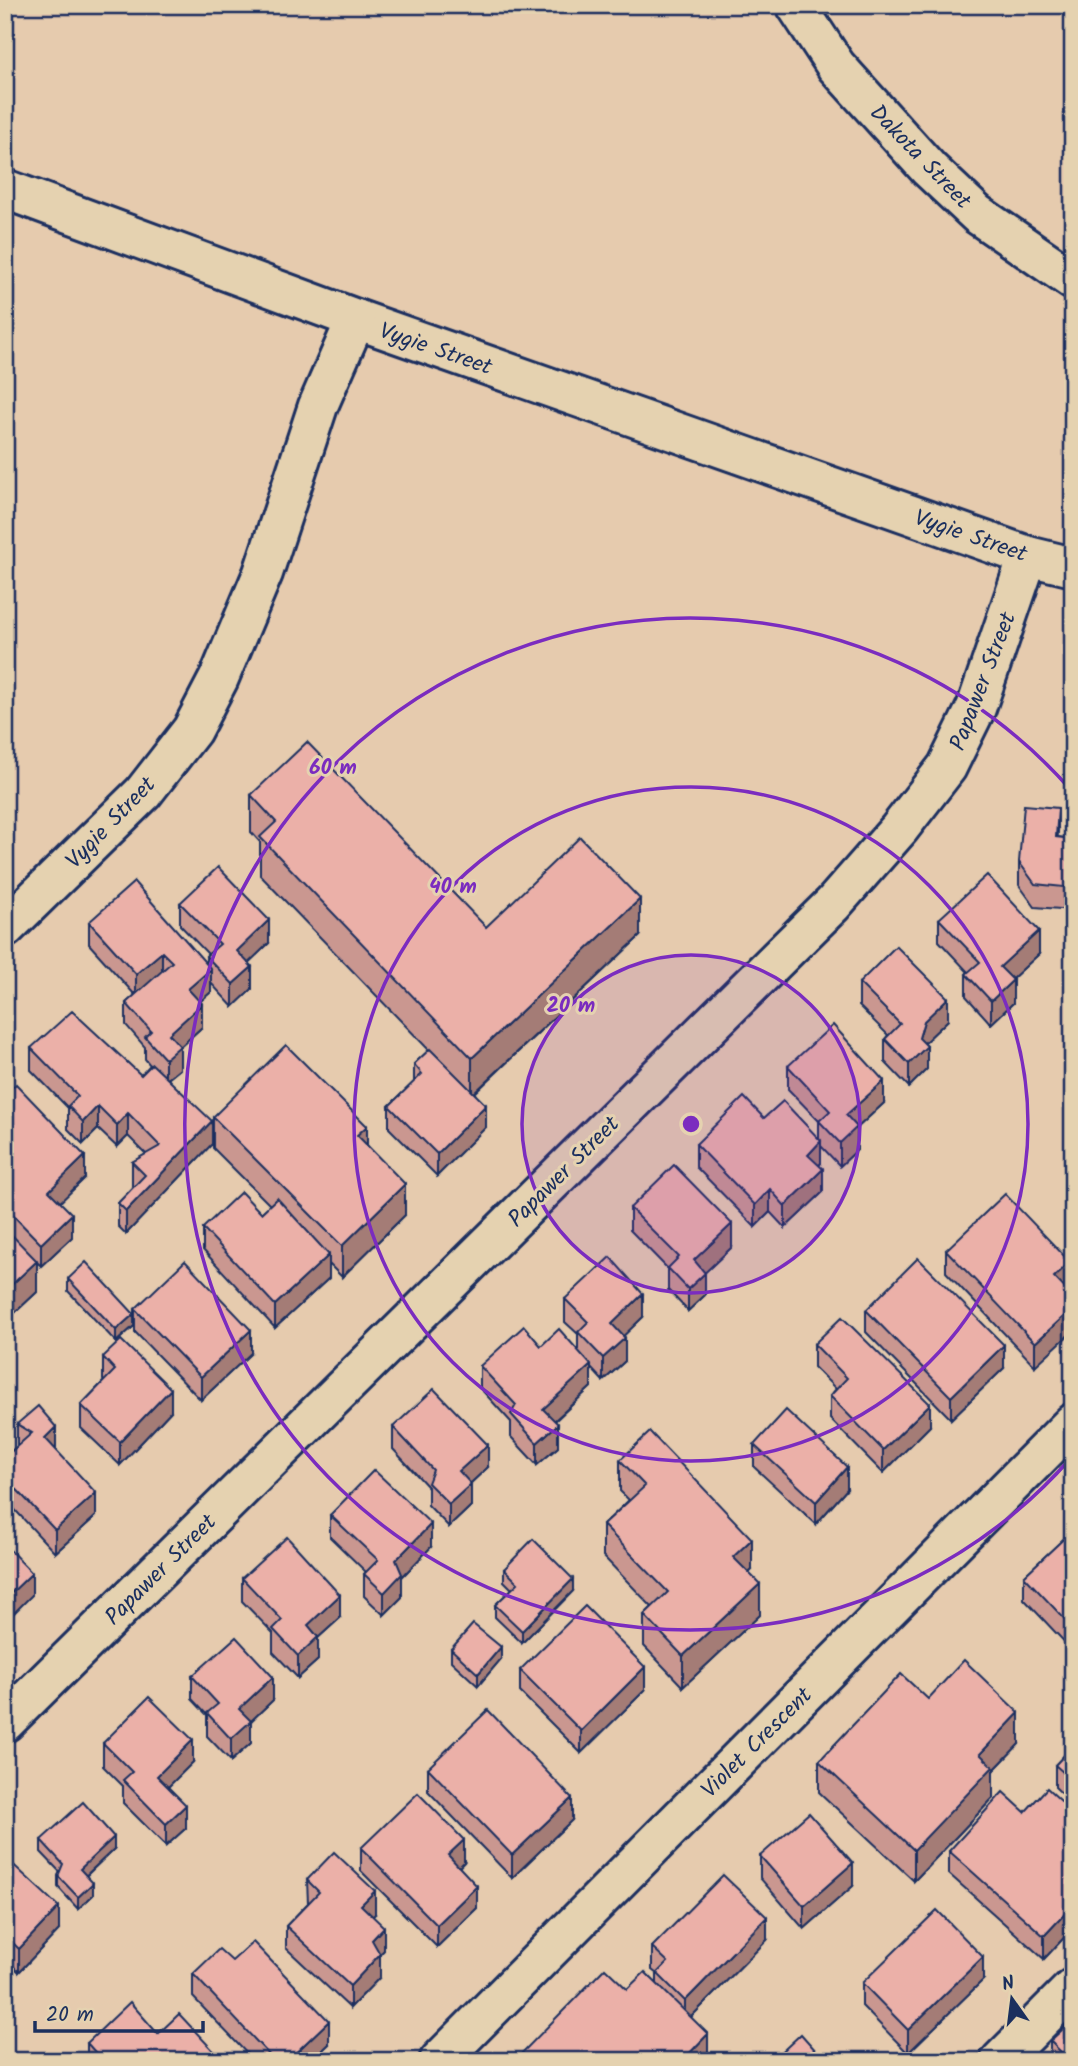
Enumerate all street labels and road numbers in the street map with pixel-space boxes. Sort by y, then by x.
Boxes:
street label: Dakota Street [860,97,980,219]
street label: Vygie Street [374,314,498,386]
street label: Vygie Street [909,501,1033,573]
street label: Papawer Street [941,606,1027,756]
street label: Vygie Street [58,768,166,878]
street label: Papawer Street [500,1107,630,1237]
street label: Papawer Street [97,1505,227,1635]
street label: Violet Crescent [693,1678,822,1808]

